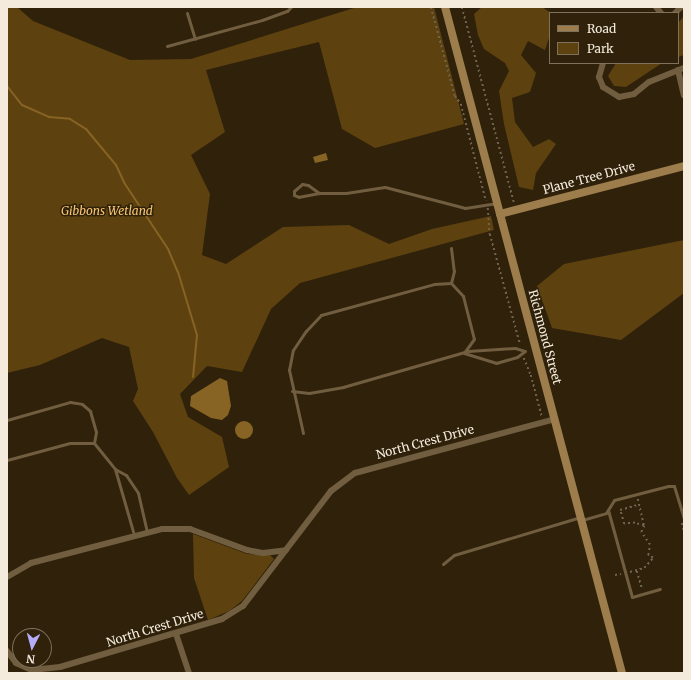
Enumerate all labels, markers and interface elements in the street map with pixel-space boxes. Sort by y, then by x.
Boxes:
legend [549,12,679,64]
text: Road [587,21,616,36]
text: Park [587,41,614,56]
street label: Plane Tree Drive [541,159,637,197]
park label: Gibbons Wetland [61,204,153,218]
street label: Richmond Street [525,288,565,386]
street label: North Crest Drive [375,422,475,462]
street label: North Crest Drive [105,606,205,650]
north arrow [12,628,52,668]
text: N [26,652,36,666]

